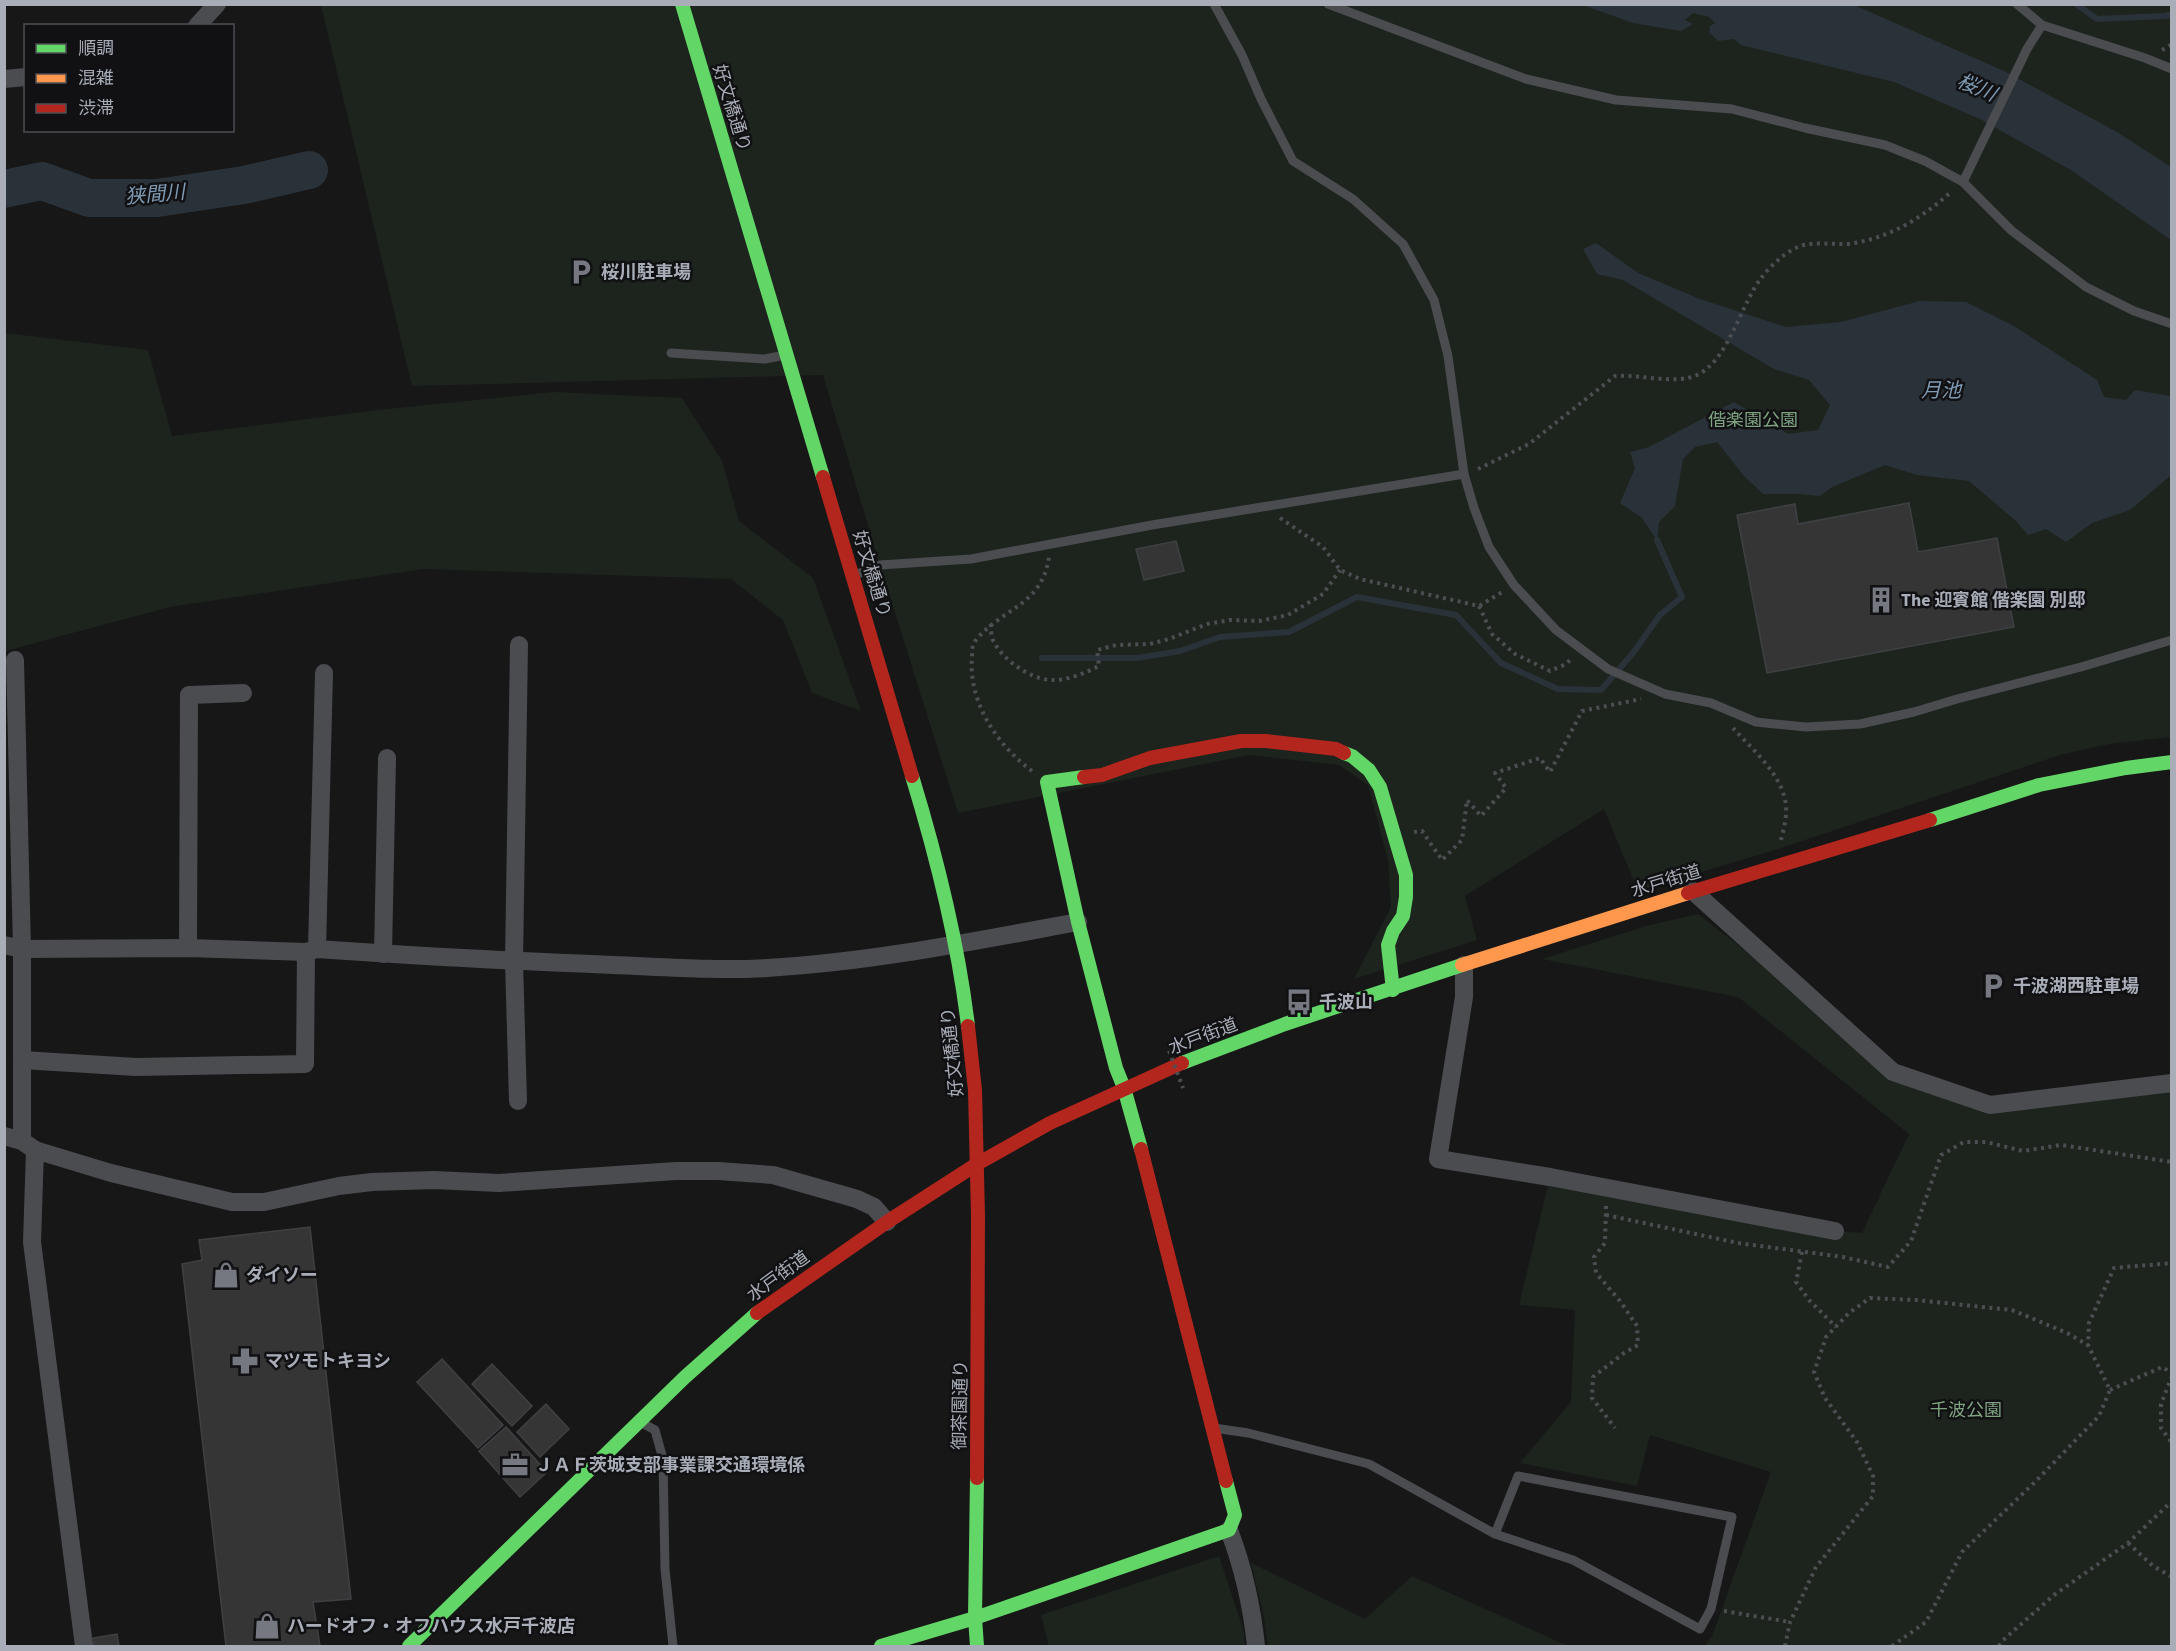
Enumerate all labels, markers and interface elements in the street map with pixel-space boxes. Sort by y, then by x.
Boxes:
legend [24,24,234,132]
text: 順調 [78,36,114,61]
street label: 好文橋通り [706,61,757,155]
text: 混雑 [78,66,114,91]
water label: 桜川 [1953,67,2002,109]
text: 渋滞 [78,96,114,121]
water label: 狭間川 [124,178,188,212]
parking icon: 桜川駐車場 [566,257,596,287]
place label: 桜川駐車場 [601,260,691,285]
water label: 月池 [1921,377,1963,405]
park label: 偕楽園公園 [1708,408,1798,433]
street label: 好文橋通り [846,527,897,621]
building icon: The 迎賓館 偕楽園 別邸 [1866,585,1896,615]
place label: The 迎賓館 偕楽園 別邸 [1901,588,2085,613]
street label: 水戸街道 [1628,859,1704,904]
parking icon: 千波湖西駐車場 [1978,971,2008,1001]
place label: 千波湖西駐車場 [2013,974,2139,999]
bus stop icon: 千波山 [1284,987,1314,1017]
place label: 千波山 [1319,990,1373,1015]
street label: 好文橋通り [935,1006,970,1098]
street label: 水戸街道 [1165,1012,1241,1061]
street label: 水戸街道 [742,1245,815,1308]
shop icon: ダイソー [211,1260,241,1290]
place label: ダイソー [246,1263,318,1288]
pharmacy icon: マツモトキヨシ [230,1346,260,1376]
place label: マツモトキヨシ [265,1349,391,1374]
street label: 御茶園通り [947,1360,974,1450]
park label: 千波公園 [1930,1398,2002,1423]
office icon: ＪＡＦ茨城支部事業課交通環境係 [500,1450,530,1480]
place label: ＪＡＦ茨城支部事業課交通環境係 [535,1453,805,1478]
shop icon: ハードオフ・オフハウス水戸千波店 [252,1611,282,1641]
place label: ハードオフ・オフハウス水戸千波店 [287,1614,575,1639]

